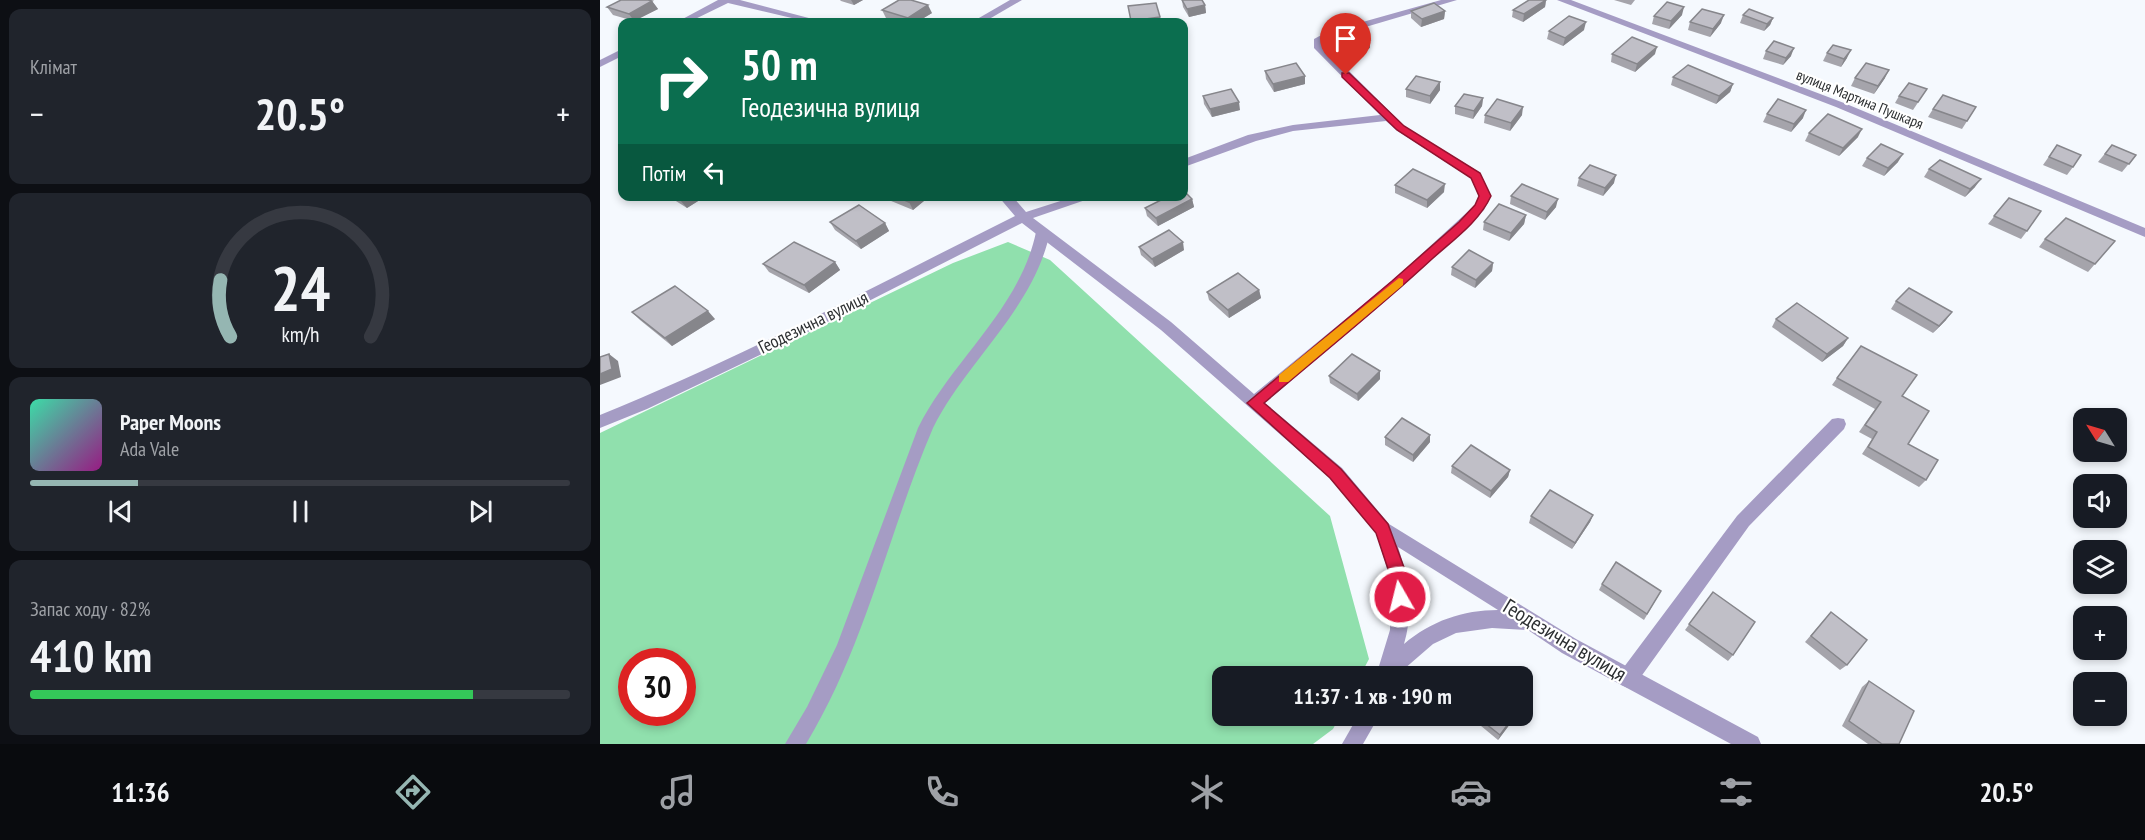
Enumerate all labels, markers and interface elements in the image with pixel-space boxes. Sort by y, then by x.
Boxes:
pin [1320,13,1371,75]
icon: arrive [1329,22,1362,55]
text: 50 m [741,37,818,92]
icon: right [642,42,720,120]
text: Клімат [30,54,77,80]
street label: вулиця Мартина Пушкаря [1794,65,1926,133]
text: 20.5° [255,84,345,142]
text: Геодезична вулиця [741,90,920,124]
text: − [30,92,44,135]
text: + [556,92,570,135]
icon: left [698,156,731,189]
text: Потім [642,159,686,187]
text: 24 [270,247,330,328]
street label: Геодезична вулиця [754,285,872,358]
text: km/h [281,321,319,349]
text: Paper Moons [120,408,221,436]
north arrow [2073,408,2127,462]
map controls [2073,408,2127,726]
text: Ada Vale [120,436,179,462]
button: sound [2073,474,2127,528]
icon: previous [104,495,137,528]
icon: pause [284,495,317,528]
icon: next [464,495,497,528]
button: layers [2073,540,2127,594]
position arrow [1368,565,1432,629]
street label: Геодезична вулиця [1498,593,1632,687]
text: Запас ходу · 82% [30,596,150,622]
button: + [2073,606,2127,660]
text: 410 km [30,626,152,684]
speed limit sign: 30 [618,648,696,726]
button: − [2073,672,2127,726]
text: 11:37 · 1 хв · 190 m [1293,682,1452,710]
icon: directions [392,771,434,813]
icon: music [657,771,699,813]
icon: phone [921,771,963,813]
icon: climate [1186,771,1228,813]
icon: car [1450,771,1492,813]
icon: filters [1715,771,1757,813]
text: 11:36 [111,775,170,809]
text: 20.5° [1979,775,2034,809]

